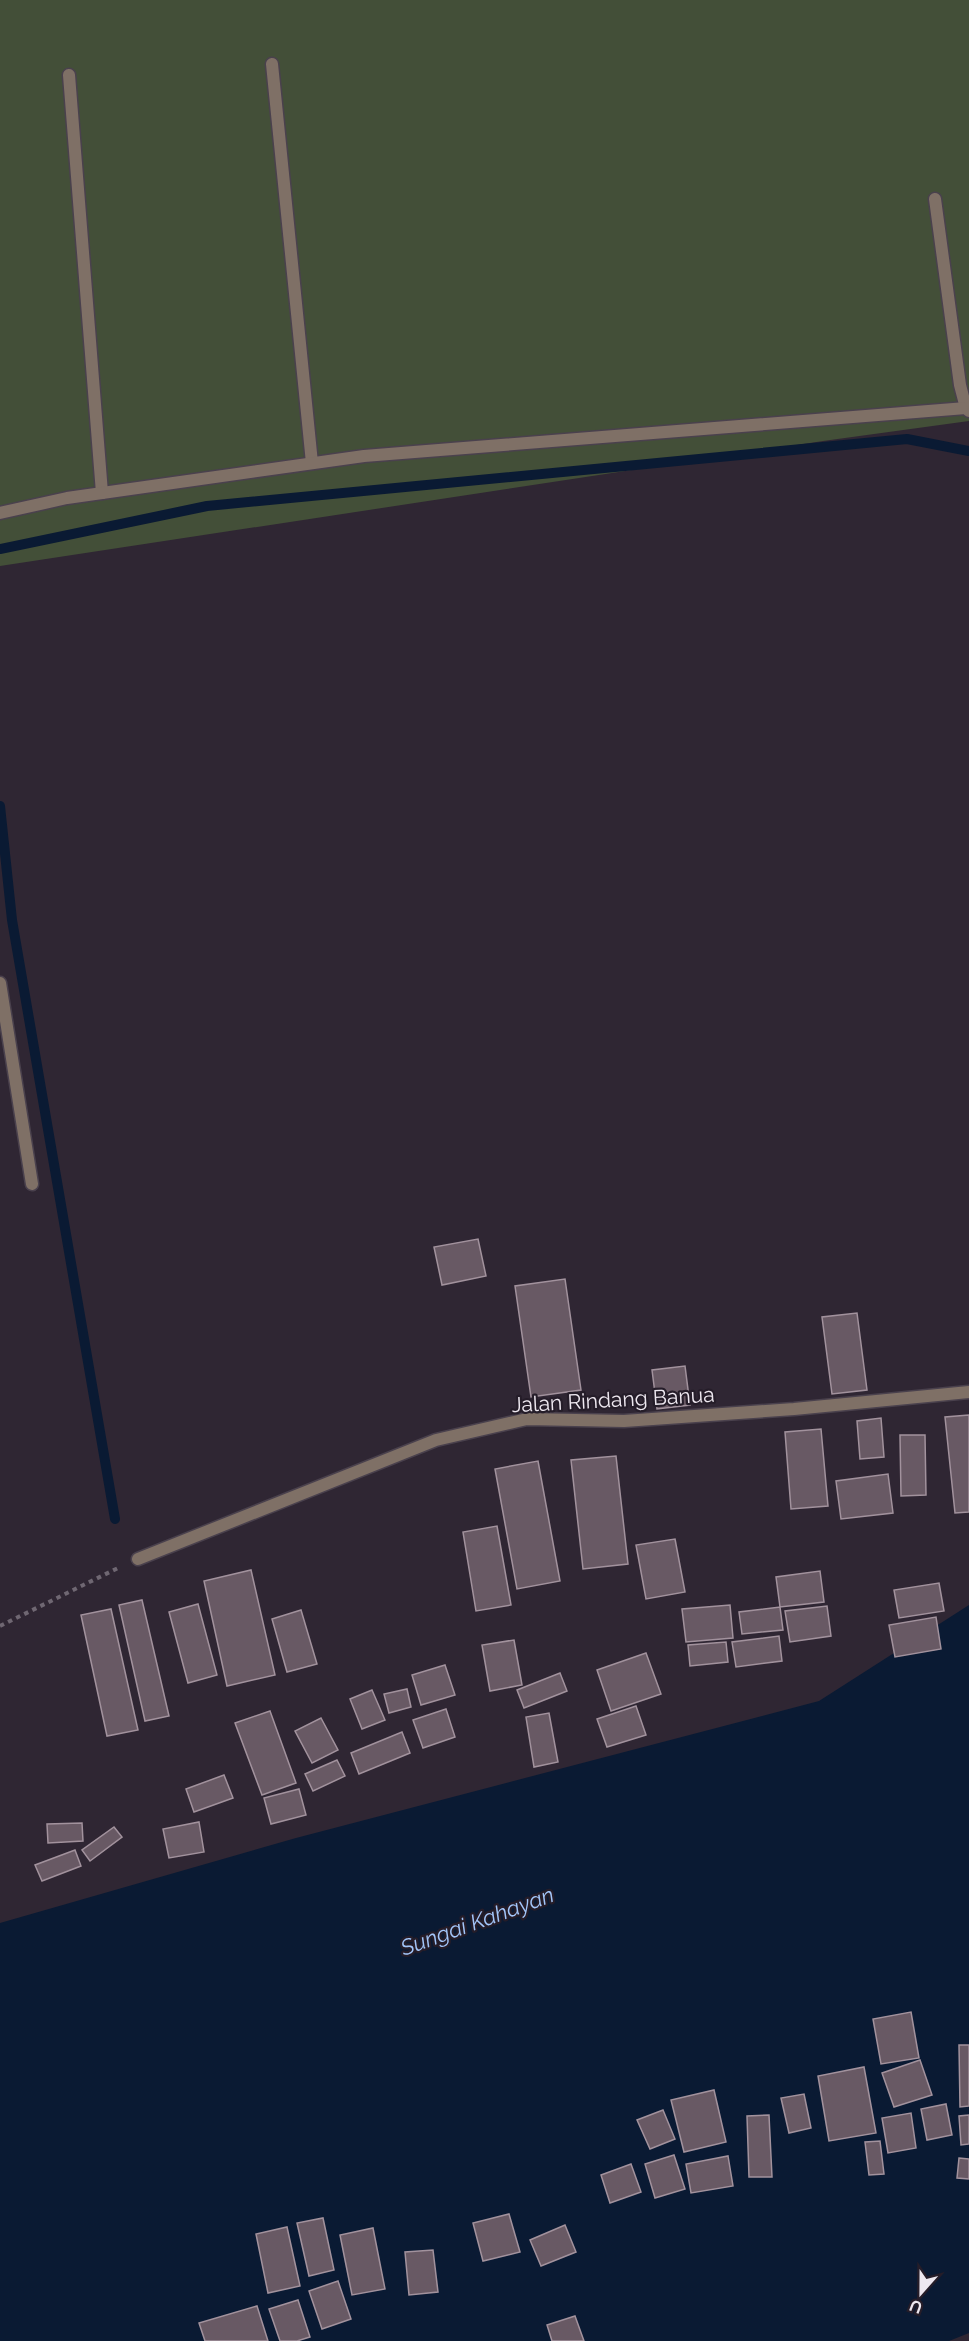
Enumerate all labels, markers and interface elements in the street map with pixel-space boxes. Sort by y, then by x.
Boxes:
street label: Jalan Rindang Banua [511,1382,715,1417]
water label: Sungai Kahayan [396,1881,557,1961]
north arrow [891,2263,951,2323]
text: U [907,2296,925,2318]

